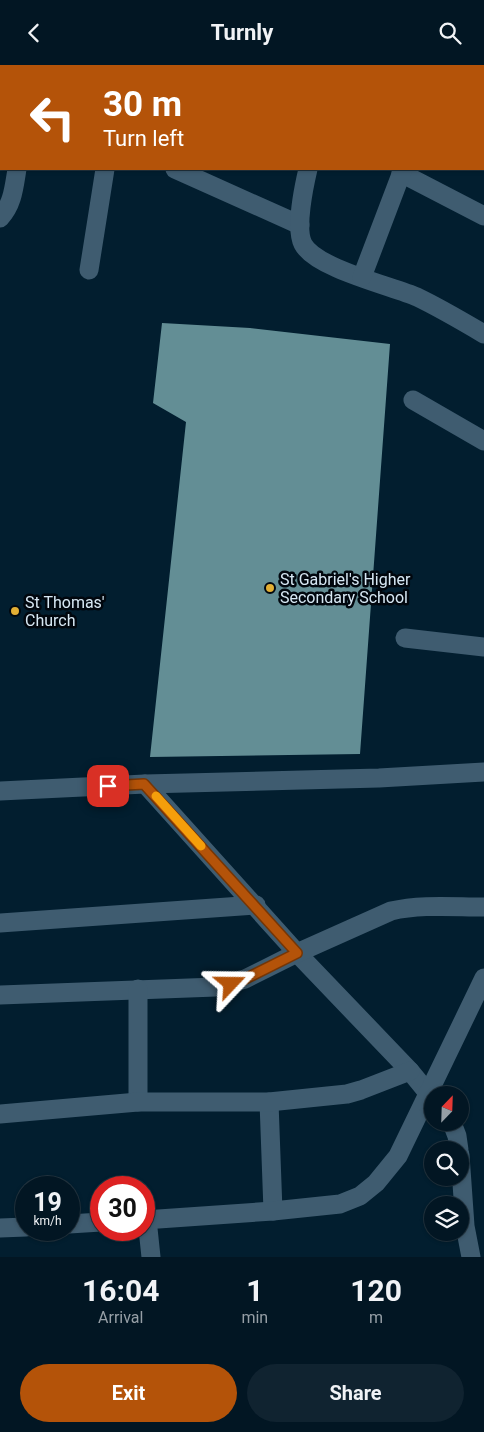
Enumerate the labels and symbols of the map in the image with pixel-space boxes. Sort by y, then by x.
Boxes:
place label: St Gabriel's Higher Secondary School [280,570,411,607]
marker: St Gabriel's Higher Secondary School [264,582,276,594]
place label: St Thomas' Church [25,593,105,630]
marker: St Thomas' Church [9,605,21,617]
pin [87,765,129,807]
position arrow [204,957,256,1009]
north arrow [424,1086,469,1131]
speed limit sign: 30 [90,1176,155,1241]

